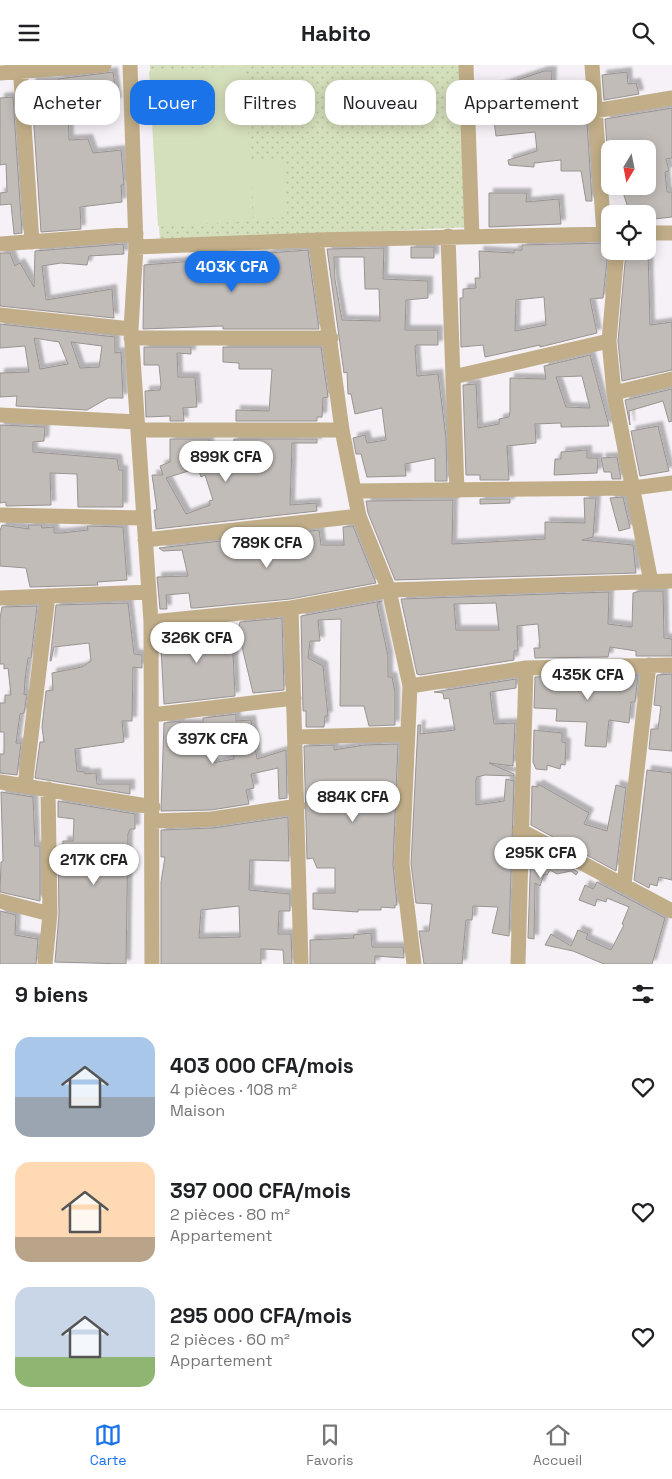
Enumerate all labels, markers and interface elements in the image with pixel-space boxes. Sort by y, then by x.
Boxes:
icon: menu [15,19,43,47]
text: Habito [301,19,371,47]
icon: search [629,19,657,47]
chip: Acheter [15,80,120,125]
chip: Louer [130,80,215,125]
chip: Filtres [225,80,315,125]
chip: Nouveau [325,80,436,125]
chip: Appartement [446,80,597,125]
north arrow [601,140,656,195]
map controls [601,140,656,260]
button: locate [601,205,656,260]
pin: 403K CFA [180,251,284,293]
text: 403K CFA [196,256,268,277]
pin: 899K CFA [174,441,278,483]
text: 899K CFA [190,446,262,467]
pin: 789K CFA [215,527,319,569]
text: 789K CFA [232,532,302,553]
pin: 326K CFA [145,621,249,664]
text: 326K CFA [161,627,233,648]
pin: 435K CFA [536,659,640,701]
text: 435K CFA [552,664,624,685]
pin: 397K CFA [161,723,265,765]
text: 397K CFA [178,728,248,749]
pin: 884K CFA [301,781,405,823]
text: 884K CFA [317,786,389,807]
pin: 295K CFA [489,837,593,879]
text: 295K CFA [505,842,577,863]
pin: 217K CFA [42,843,146,886]
text: 217K CFA [60,849,128,870]
icon: filters [629,980,657,1008]
text: 9 biens [15,981,88,1008]
text: 403 000 CFA/mois [170,1052,354,1079]
icon: home [55,1057,115,1117]
icon: heart [629,1073,657,1101]
text: 4 pièces · 108 m² [170,1079,297,1100]
text: Maison [170,1100,225,1121]
text: 397 000 CFA/mois [170,1177,351,1204]
icon: home [55,1182,115,1242]
icon: heart [629,1198,657,1226]
text: 2 pièces · 80 m² [170,1204,290,1225]
text: Appartement [170,1225,273,1246]
text: 295 000 CFA/mois [170,1302,352,1329]
icon: home [55,1307,115,1367]
icon: heart [629,1323,657,1351]
text: 2 pièces · 60 m² [170,1329,290,1350]
text: Appartement [170,1350,273,1371]
tab: Carte [90,1421,127,1469]
tab: Favoris [306,1421,353,1469]
tab: Accueil [533,1421,582,1469]

